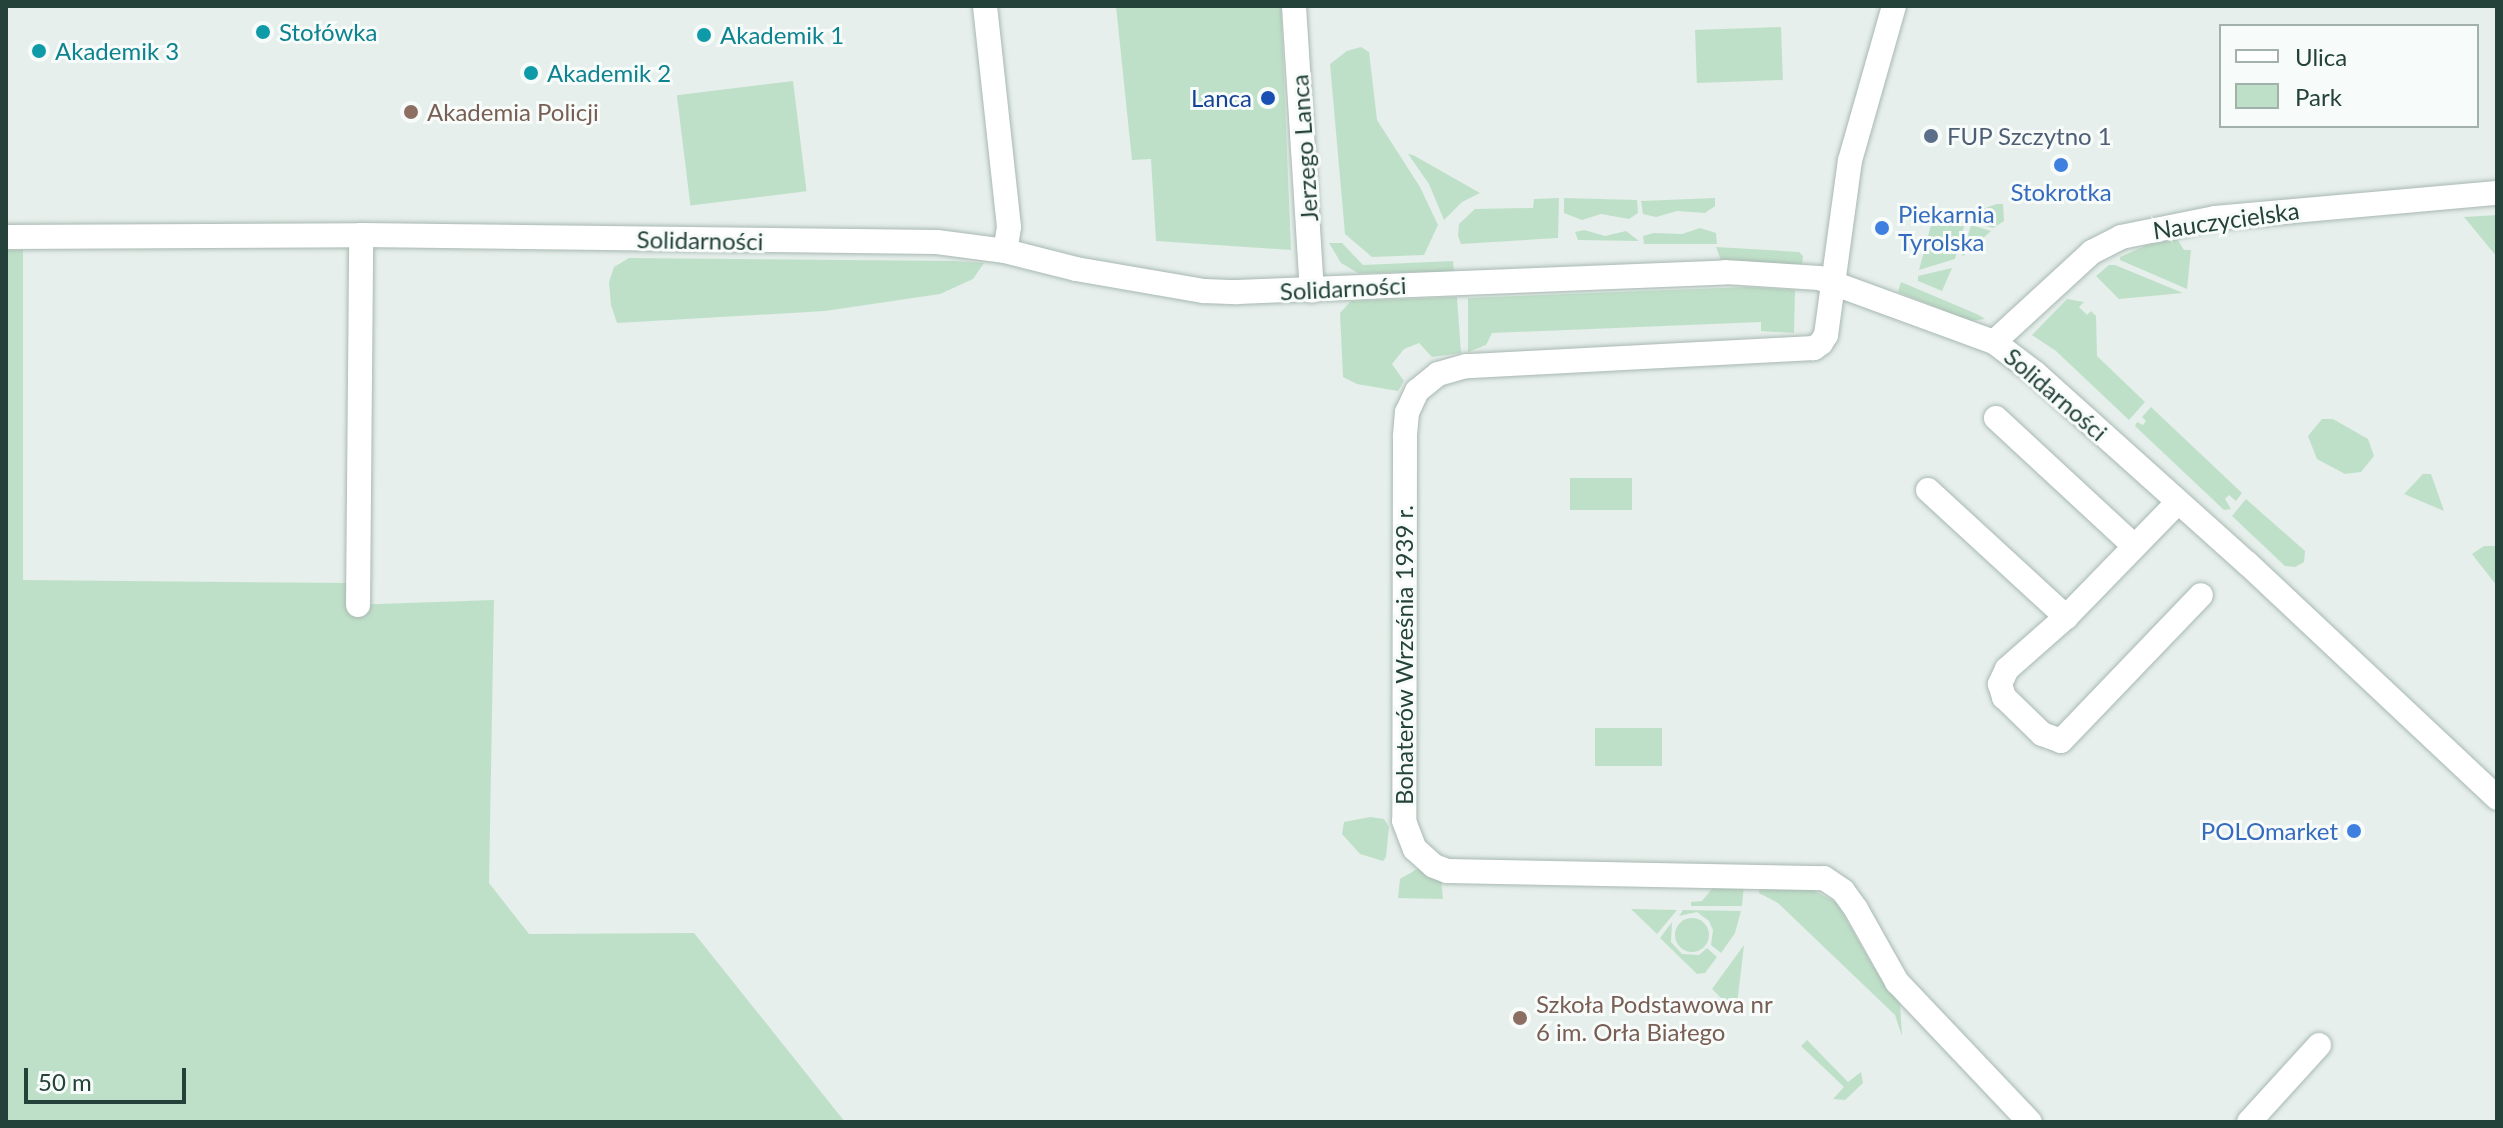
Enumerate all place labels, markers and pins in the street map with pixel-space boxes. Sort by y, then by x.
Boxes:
place label: Stołówka [279,18,377,46]
place label: Akademik 1 [720,21,844,49]
marker: Stołówka [254,23,272,41]
marker: Akademik 1 [695,26,713,44]
place label: Akademik 3 [55,37,179,65]
marker: Akademik 3 [30,42,48,60]
place label: Akademik 2 [547,59,671,87]
marker: Akademik 2 [522,64,540,82]
place label: Lanca [1191,84,1252,112]
marker: Lanca [1259,89,1277,107]
place label: Akademia Policji [427,98,599,126]
marker: Akademia Policji [402,103,420,121]
place label: FUP Szczytno 1 [1947,122,2112,150]
marker: FUP Szczytno 1 [1922,127,1940,145]
marker: Stokrotka [2052,156,2070,174]
place label: Stokrotka [2010,178,2112,206]
place label: Piekarnia Tyrolska [1898,200,1995,256]
marker: Piekarnia Tyrolska [1873,219,1891,237]
place label: POLOmarket [2201,817,2338,845]
marker: POLOmarket [2345,822,2363,840]
place label: Szkoła Podstawowa nr 6 im. Orła Białego [1536,990,1773,1046]
marker: Szkoła Podstawowa nr 6 im. Orła Białego [1511,1009,1529,1027]

